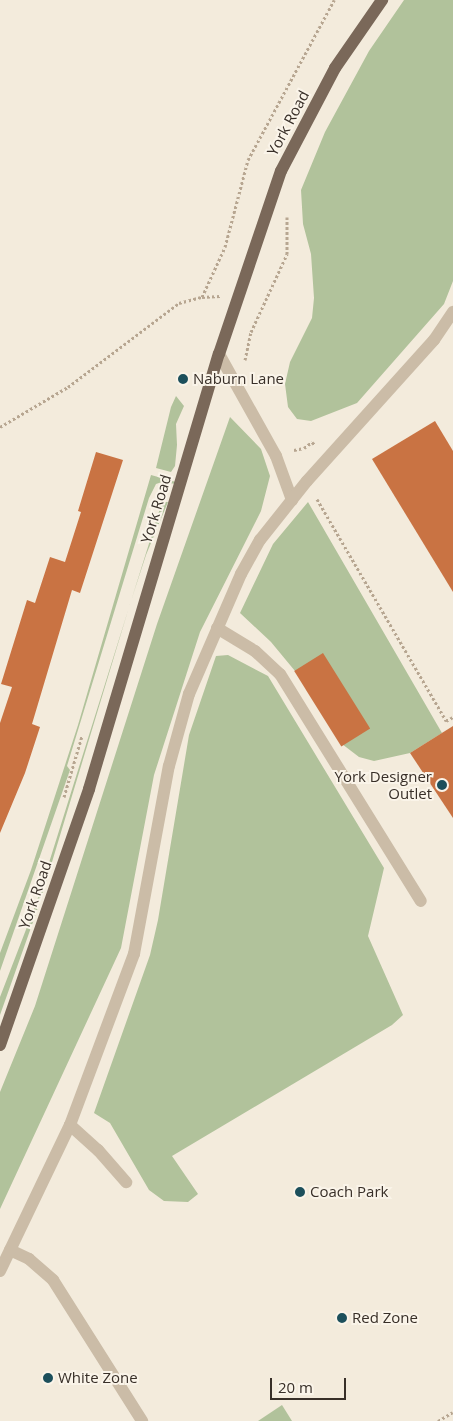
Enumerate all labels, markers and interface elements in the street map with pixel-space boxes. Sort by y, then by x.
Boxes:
street label: York Road [263,87,313,159]
place label: Naburn Lane [193,370,284,388]
marker: Naburn Lane [177,373,189,385]
street label: York Road [137,472,175,546]
place label: York Designer Outlet [335,767,432,802]
marker: York Designer Outlet [436,779,448,791]
street label: York Road [15,858,55,932]
place label: Coach Park [310,1183,388,1201]
marker: Coach Park [294,1186,306,1198]
place label: Red Zone [352,1309,418,1327]
marker: Red Zone [336,1312,348,1324]
scale bar [273,1368,349,1400]
place label: White Zone [58,1369,138,1387]
marker: White Zone [42,1372,54,1384]
text: 20 m [278,1377,313,1397]

